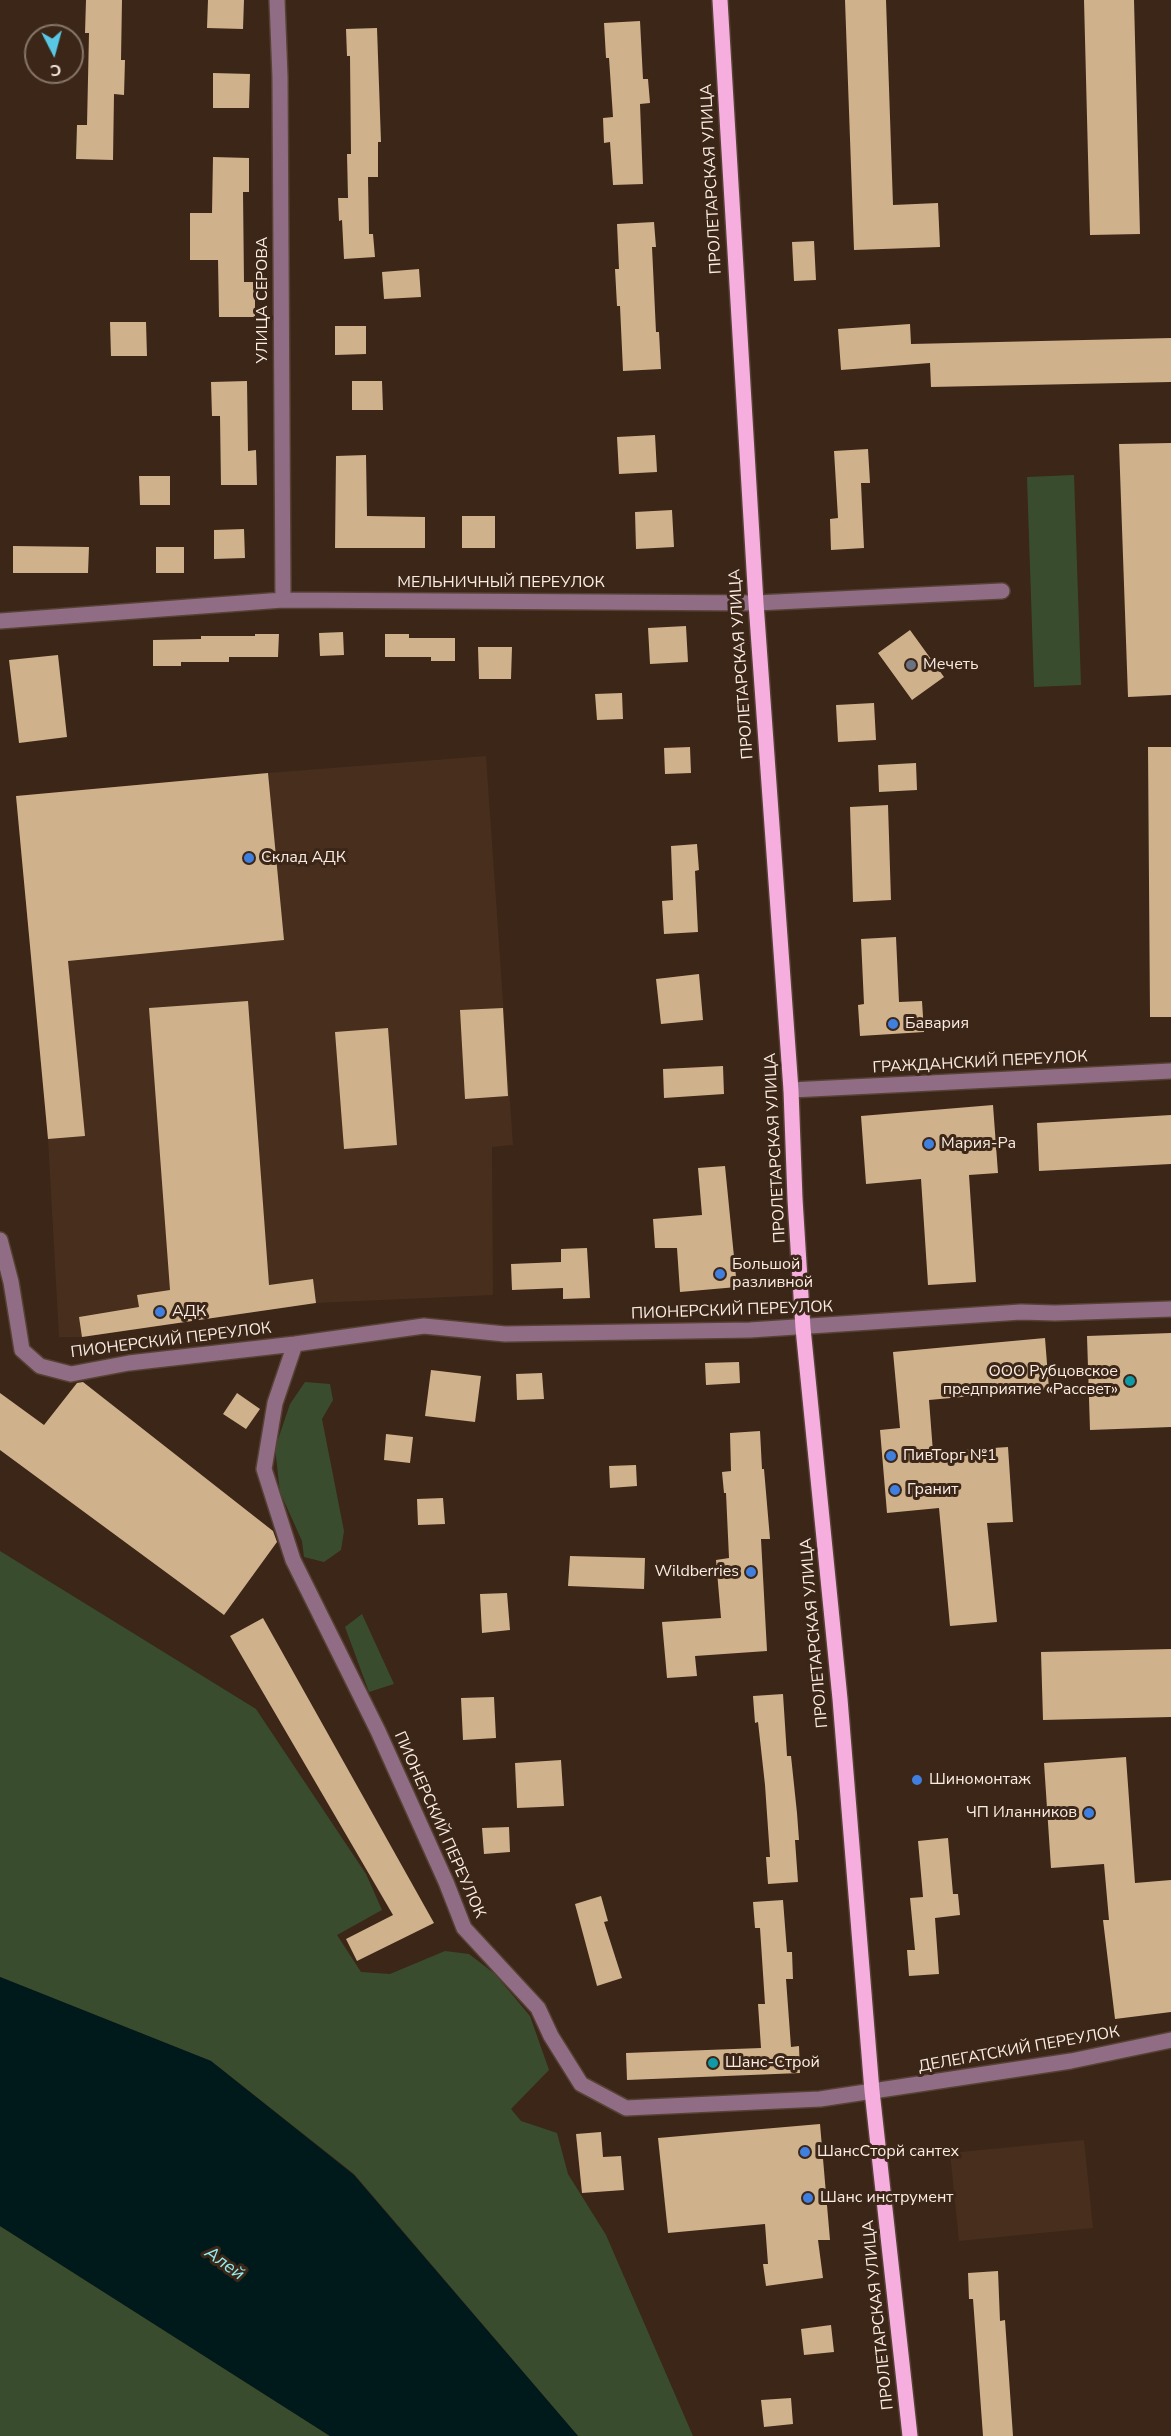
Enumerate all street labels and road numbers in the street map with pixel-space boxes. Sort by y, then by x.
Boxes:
street label: ПРОЛЕТАРСКАЯ УЛИЦА [697,83,727,275]
street label: УЛИЦА СЕРОВА [253,236,273,364]
street label: ПРОЛЕТАРСКАЯ УЛИЦА [726,568,758,760]
street label: МЕЛЬНИЧНЫЙ ПЕРЕУЛОК [397,573,605,593]
street label: ГРАЖДАНСКИЙ ПЕРЕУЛОК [872,1048,1088,1078]
street label: ПРОЛЕТАРСКАЯ УЛИЦА [761,1052,791,1244]
street label: ПИОНЕРСКИЙ ПЕРЕУЛОК [631,1298,833,1324]
street label: ПИОНЕРСКИЙ ПЕРЕУЛОК [70,1319,272,1363]
street label: ПРОЛЕТАРСКАЯ УЛИЦА [797,1537,833,1729]
street label: ПИОНЕРСКИЙ ПЕРЕУЛОК [389,1729,489,1921]
street label: ДЕЛЕГАТСКИЙ ПЕРЕУЛОК [917,2023,1121,2077]
street label: ПРОЛЕТАРСКАЯ УЛИЦА [859,2219,899,2411]

